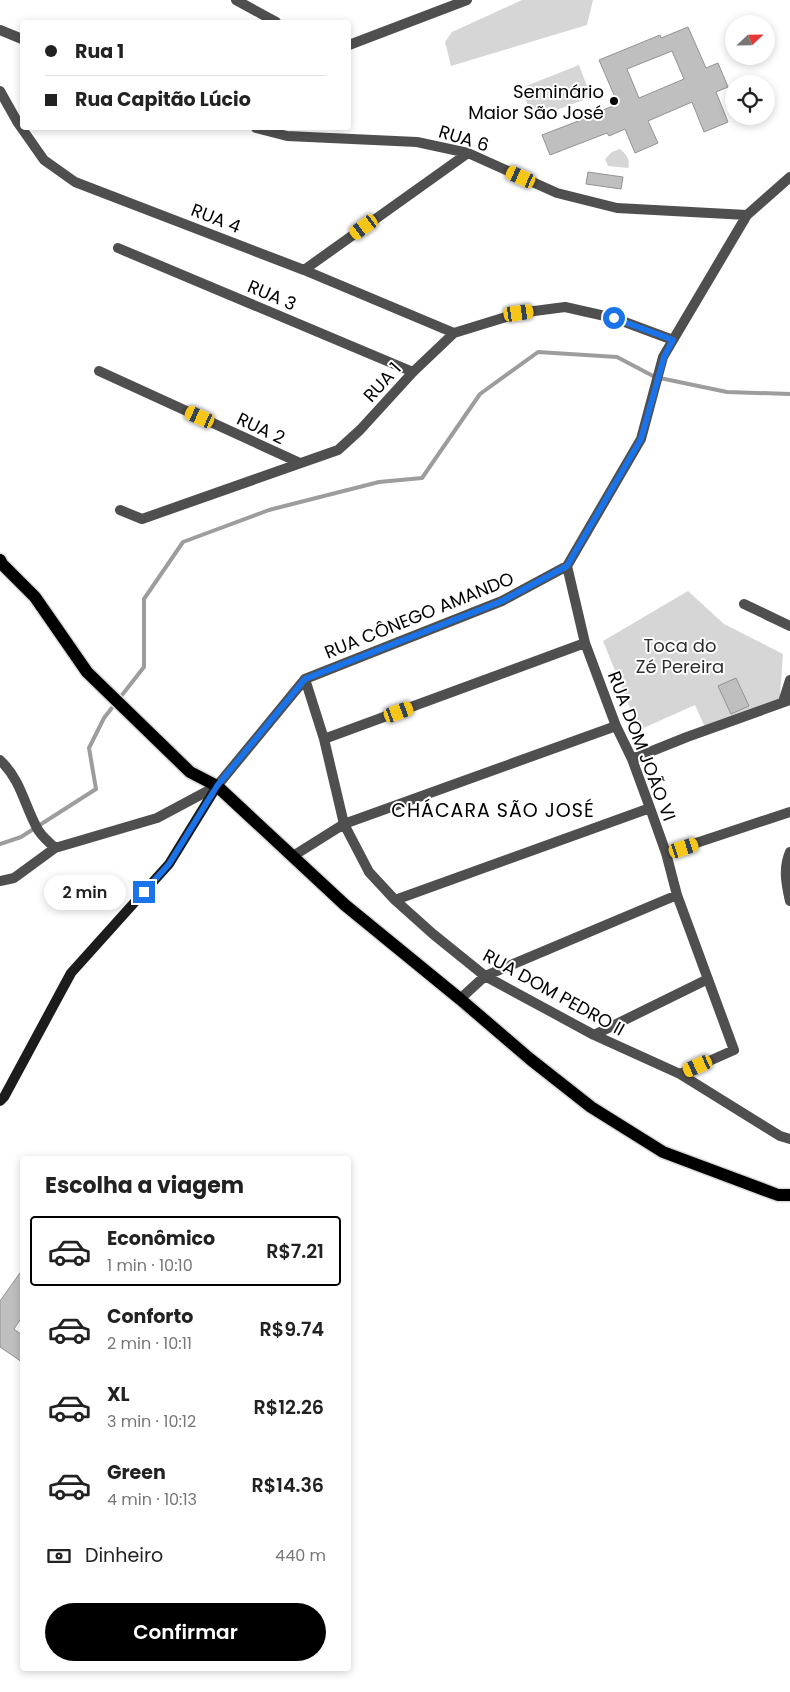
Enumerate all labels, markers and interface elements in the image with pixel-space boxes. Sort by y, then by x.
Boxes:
north arrow [725,15,775,65]
map controls [725,15,775,125]
text: Rua 1 [75,38,124,65]
button: locate [725,75,775,125]
place label: Seminário Maior São José [468,79,604,125]
text: Rua Capitão Lúcio [75,86,251,113]
marker: Seminário Maior São José [608,95,620,107]
street label: RUA 6 [436,119,492,157]
car [504,164,537,190]
street label: RUA 4 [188,197,244,239]
car [347,212,380,242]
street label: RUA 3 [244,274,300,316]
car [503,303,534,323]
route start [603,307,625,329]
street label: RUA 1 [357,357,407,407]
car [183,404,216,430]
street label: RUA 2 [233,406,289,450]
street label: RUA CÔNEGO AMANDO [321,566,517,664]
park label: Toca do Zé Pereira [636,633,724,679]
street label: RUA DOM JOÃO VI [602,667,682,825]
car [382,700,415,724]
district label: CHÁCARA SÃO JOSÉ [391,797,595,824]
car [667,836,700,860]
callout: 2 min [44,874,126,910]
text: 2 min [63,881,107,904]
route end [133,881,155,903]
street label: RUA DOM PEDRO II [479,943,629,1041]
car [681,1053,714,1079]
text: Escolha a viagem [45,1170,244,1201]
text: Econômico [107,1225,215,1252]
icon: car [47,1229,92,1274]
text: R$7.21 [266,1238,324,1265]
text: 1 min · 10:10 [107,1254,193,1277]
text: Conforto [107,1303,193,1330]
icon: car [47,1307,92,1352]
text: R$9.74 [260,1316,324,1343]
text: 2 min · 10:11 [107,1332,192,1355]
text: XL [107,1381,130,1408]
icon: car [47,1385,92,1430]
text: R$12.26 [254,1394,324,1421]
text: 3 min · 10:12 [107,1410,196,1433]
text: Green [107,1459,166,1486]
icon: car [47,1463,92,1508]
text: R$14.36 [251,1472,324,1499]
text: 4 min · 10:13 [107,1488,197,1511]
icon: cash [45,1542,73,1570]
text: Dinheiro [85,1542,163,1569]
text: 440 m [275,1544,326,1567]
button: Confirmar [45,1603,326,1661]

